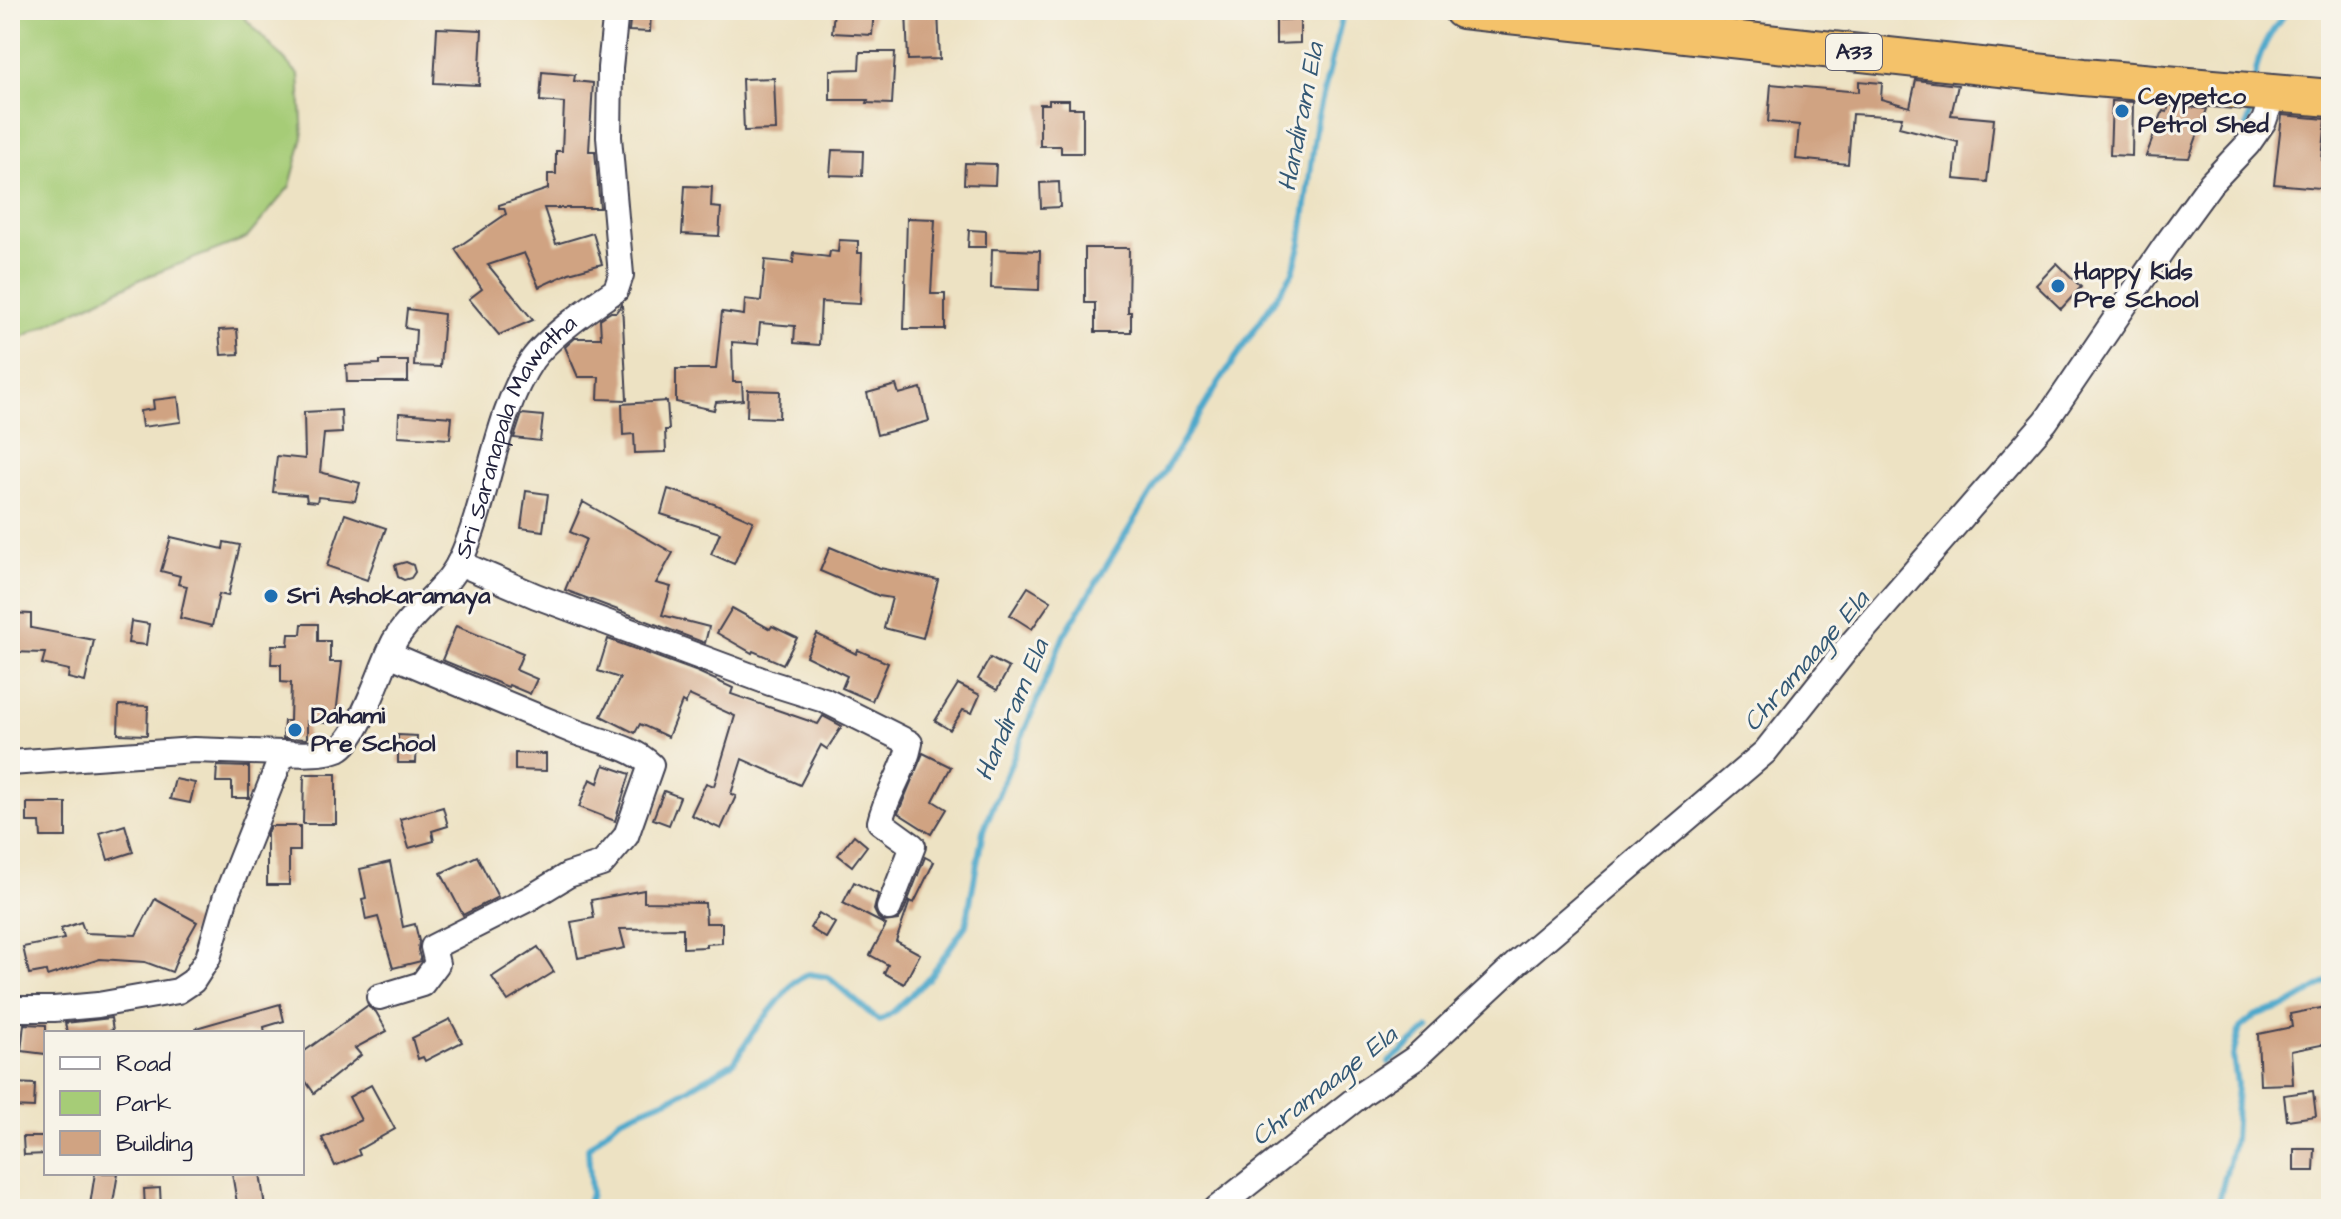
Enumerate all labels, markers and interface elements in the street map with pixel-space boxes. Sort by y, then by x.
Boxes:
road number: A33 [1826,34,1882,70]
water label: Handiram Ela [1269,38,1333,194]
place label: Ceypetco Petrol Shed [2138,80,2269,142]
marker: Ceypetco Petrol Shed [2113,102,2131,120]
place label: Happy Kids Pre School [2074,255,2199,317]
marker: Happy Kids Pre School [2049,277,2067,295]
street label: Sri Saranapala Mawatha [446,307,584,564]
place label: Sri Ashokaramaya [286,579,491,615]
water label: Chramaage Ela [1735,581,1879,740]
marker: Sri Ashokaramaya [262,587,280,605]
water label: Handiram Ela [966,632,1059,786]
place label: Dahami Pre School [311,699,436,761]
marker: Dahami Pre School [286,721,304,739]
water label: Chramaage Ela [1244,1017,1406,1155]
legend [44,1031,304,1175]
text: Road [116,1047,171,1081]
text: Park [116,1087,172,1121]
text: Building [116,1127,193,1162]

